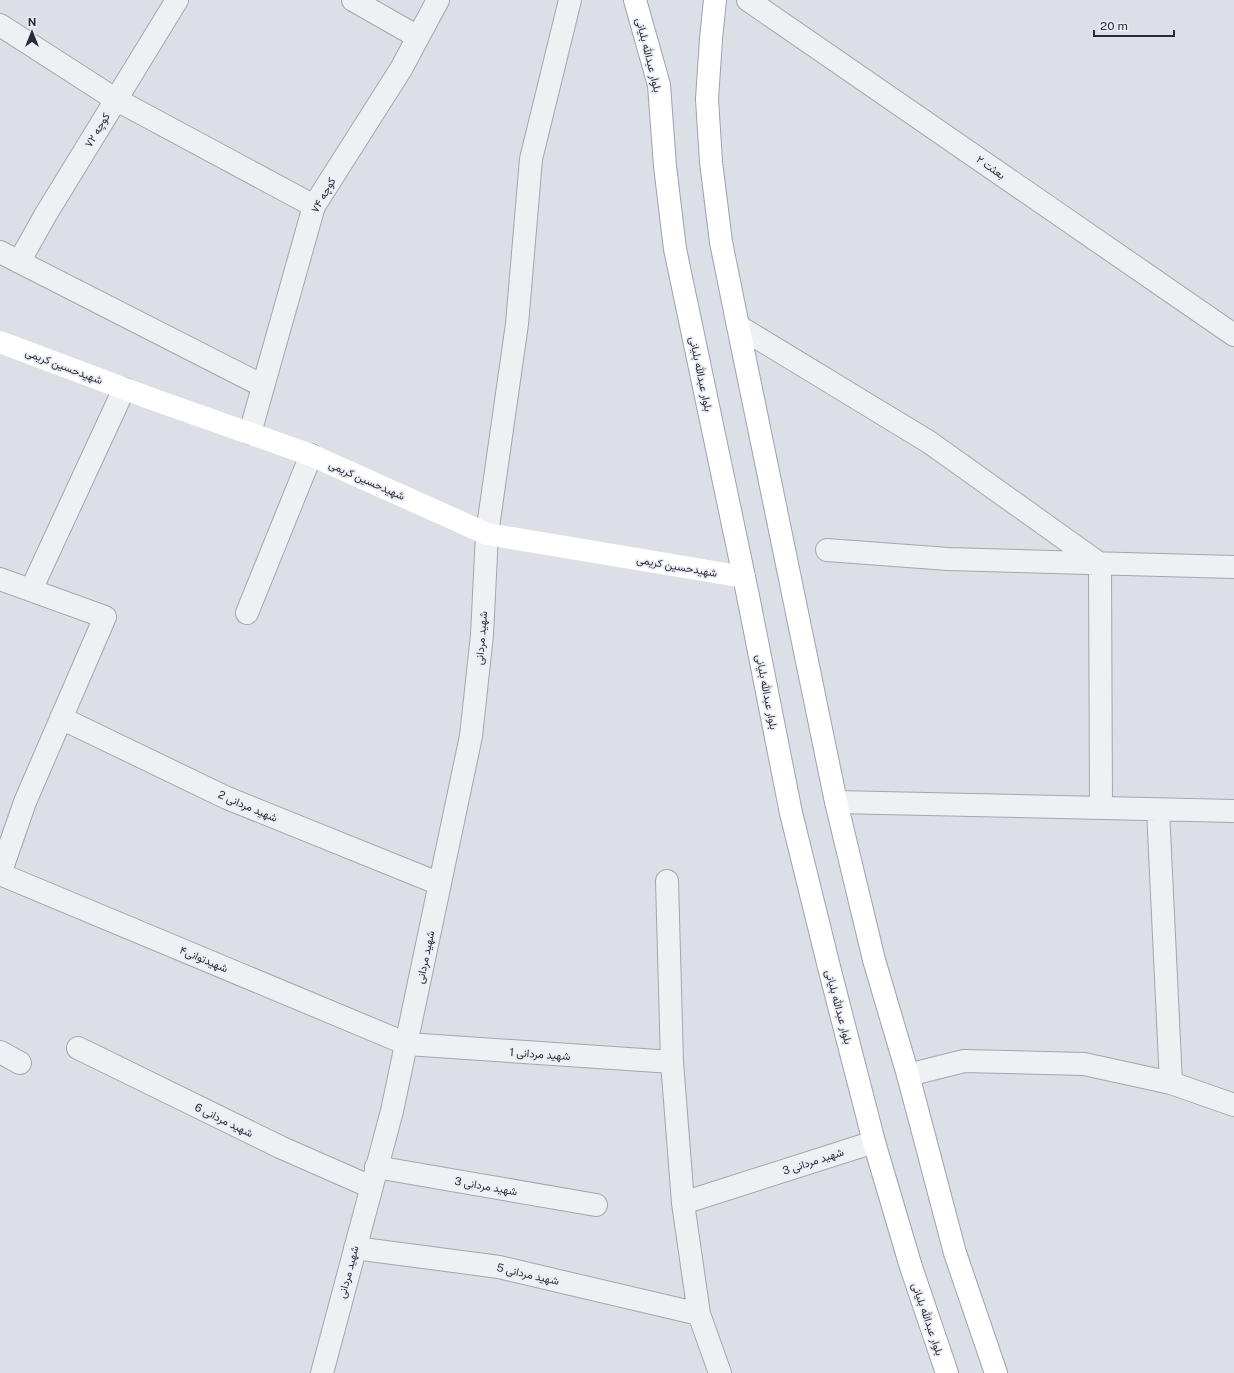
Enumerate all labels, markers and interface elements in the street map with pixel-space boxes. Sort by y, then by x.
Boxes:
north arrow [12,12,52,52]
scale bar [1094,12,1174,38]
text: N [28,16,36,28]
street label: بلوار عبدالله بلیانی [633,16,664,94]
text: 20 m [1100,19,1128,33]
street label: کوچه ۷۲ [82,111,114,150]
street label: بعثت ۲ [974,153,1008,182]
street label: کوچه ۷۴ [308,175,339,216]
street label: بلوار عبدالله بلیانی [686,335,715,413]
street label: شهیدحسین کریمی [23,346,105,387]
street label: شهیدحسین کریمی [327,458,407,503]
street label: شهیدحسین کریمی [636,553,719,580]
street label: شهید مردانی [473,610,490,666]
street label: بلوار عبدالله بلیانی [753,653,780,731]
street label: شهید مردانی 2 [216,788,280,825]
street label: شهید مردانی [414,929,438,985]
street label: شهیدتوانی۴ [178,943,230,976]
street label: بلوار عبدالله بلیانی [822,969,855,1046]
street label: شهید مردانی 1 [509,1046,571,1063]
street label: شهید مردانی 6 [192,1101,255,1140]
street label: شهید مردانی 3 [781,1145,846,1177]
street label: شهید مردانی 3 [453,1175,519,1198]
street label: شهید مردانی [335,1244,362,1300]
street label: شهید مردانی 5 [495,1261,561,1288]
street label: بلوار عبدالله بلیانی [909,1281,946,1357]

